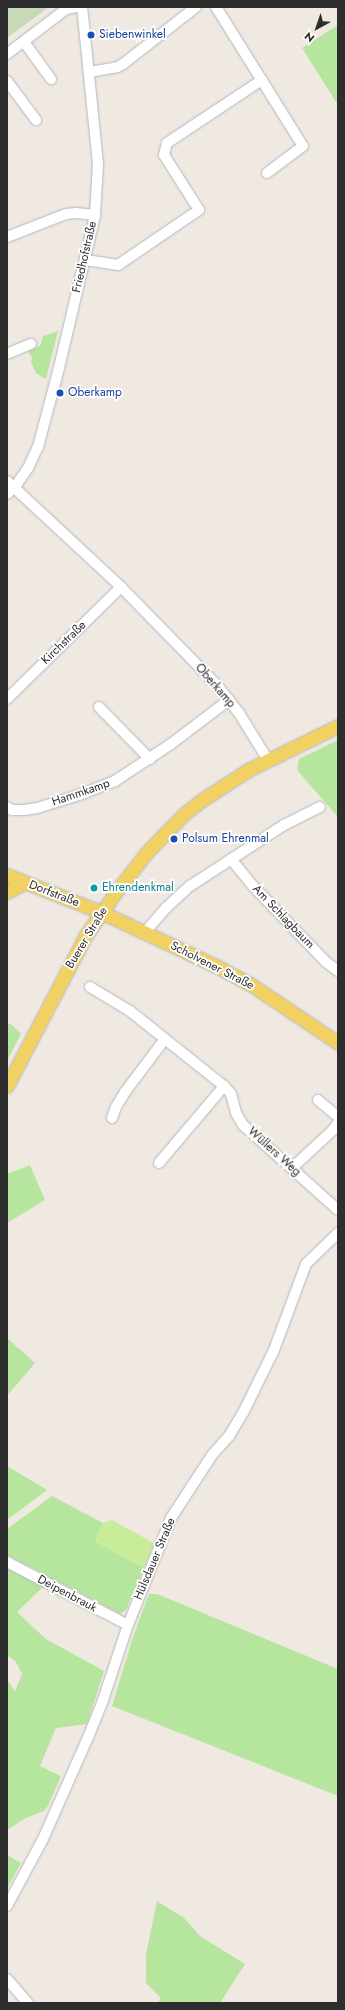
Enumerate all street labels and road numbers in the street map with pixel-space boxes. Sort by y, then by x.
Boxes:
street label: Friedhofstraße [70,220,100,294]
street label: Kirchstraße [39,618,89,668]
street label: Oberkamp [192,661,238,711]
street label: Hammkamp [50,776,112,810]
street label: Dorfstraße [27,878,81,910]
street label: Am Schlagbaum [249,882,317,952]
street label: Buerer Straße [63,905,111,971]
street label: Scholvener Straße [168,939,256,993]
street label: Wüllers Weg [245,1124,303,1180]
street label: Hülsdauer Straße [131,1516,179,1602]
street label: Deipenbrauk [35,1572,99,1616]

